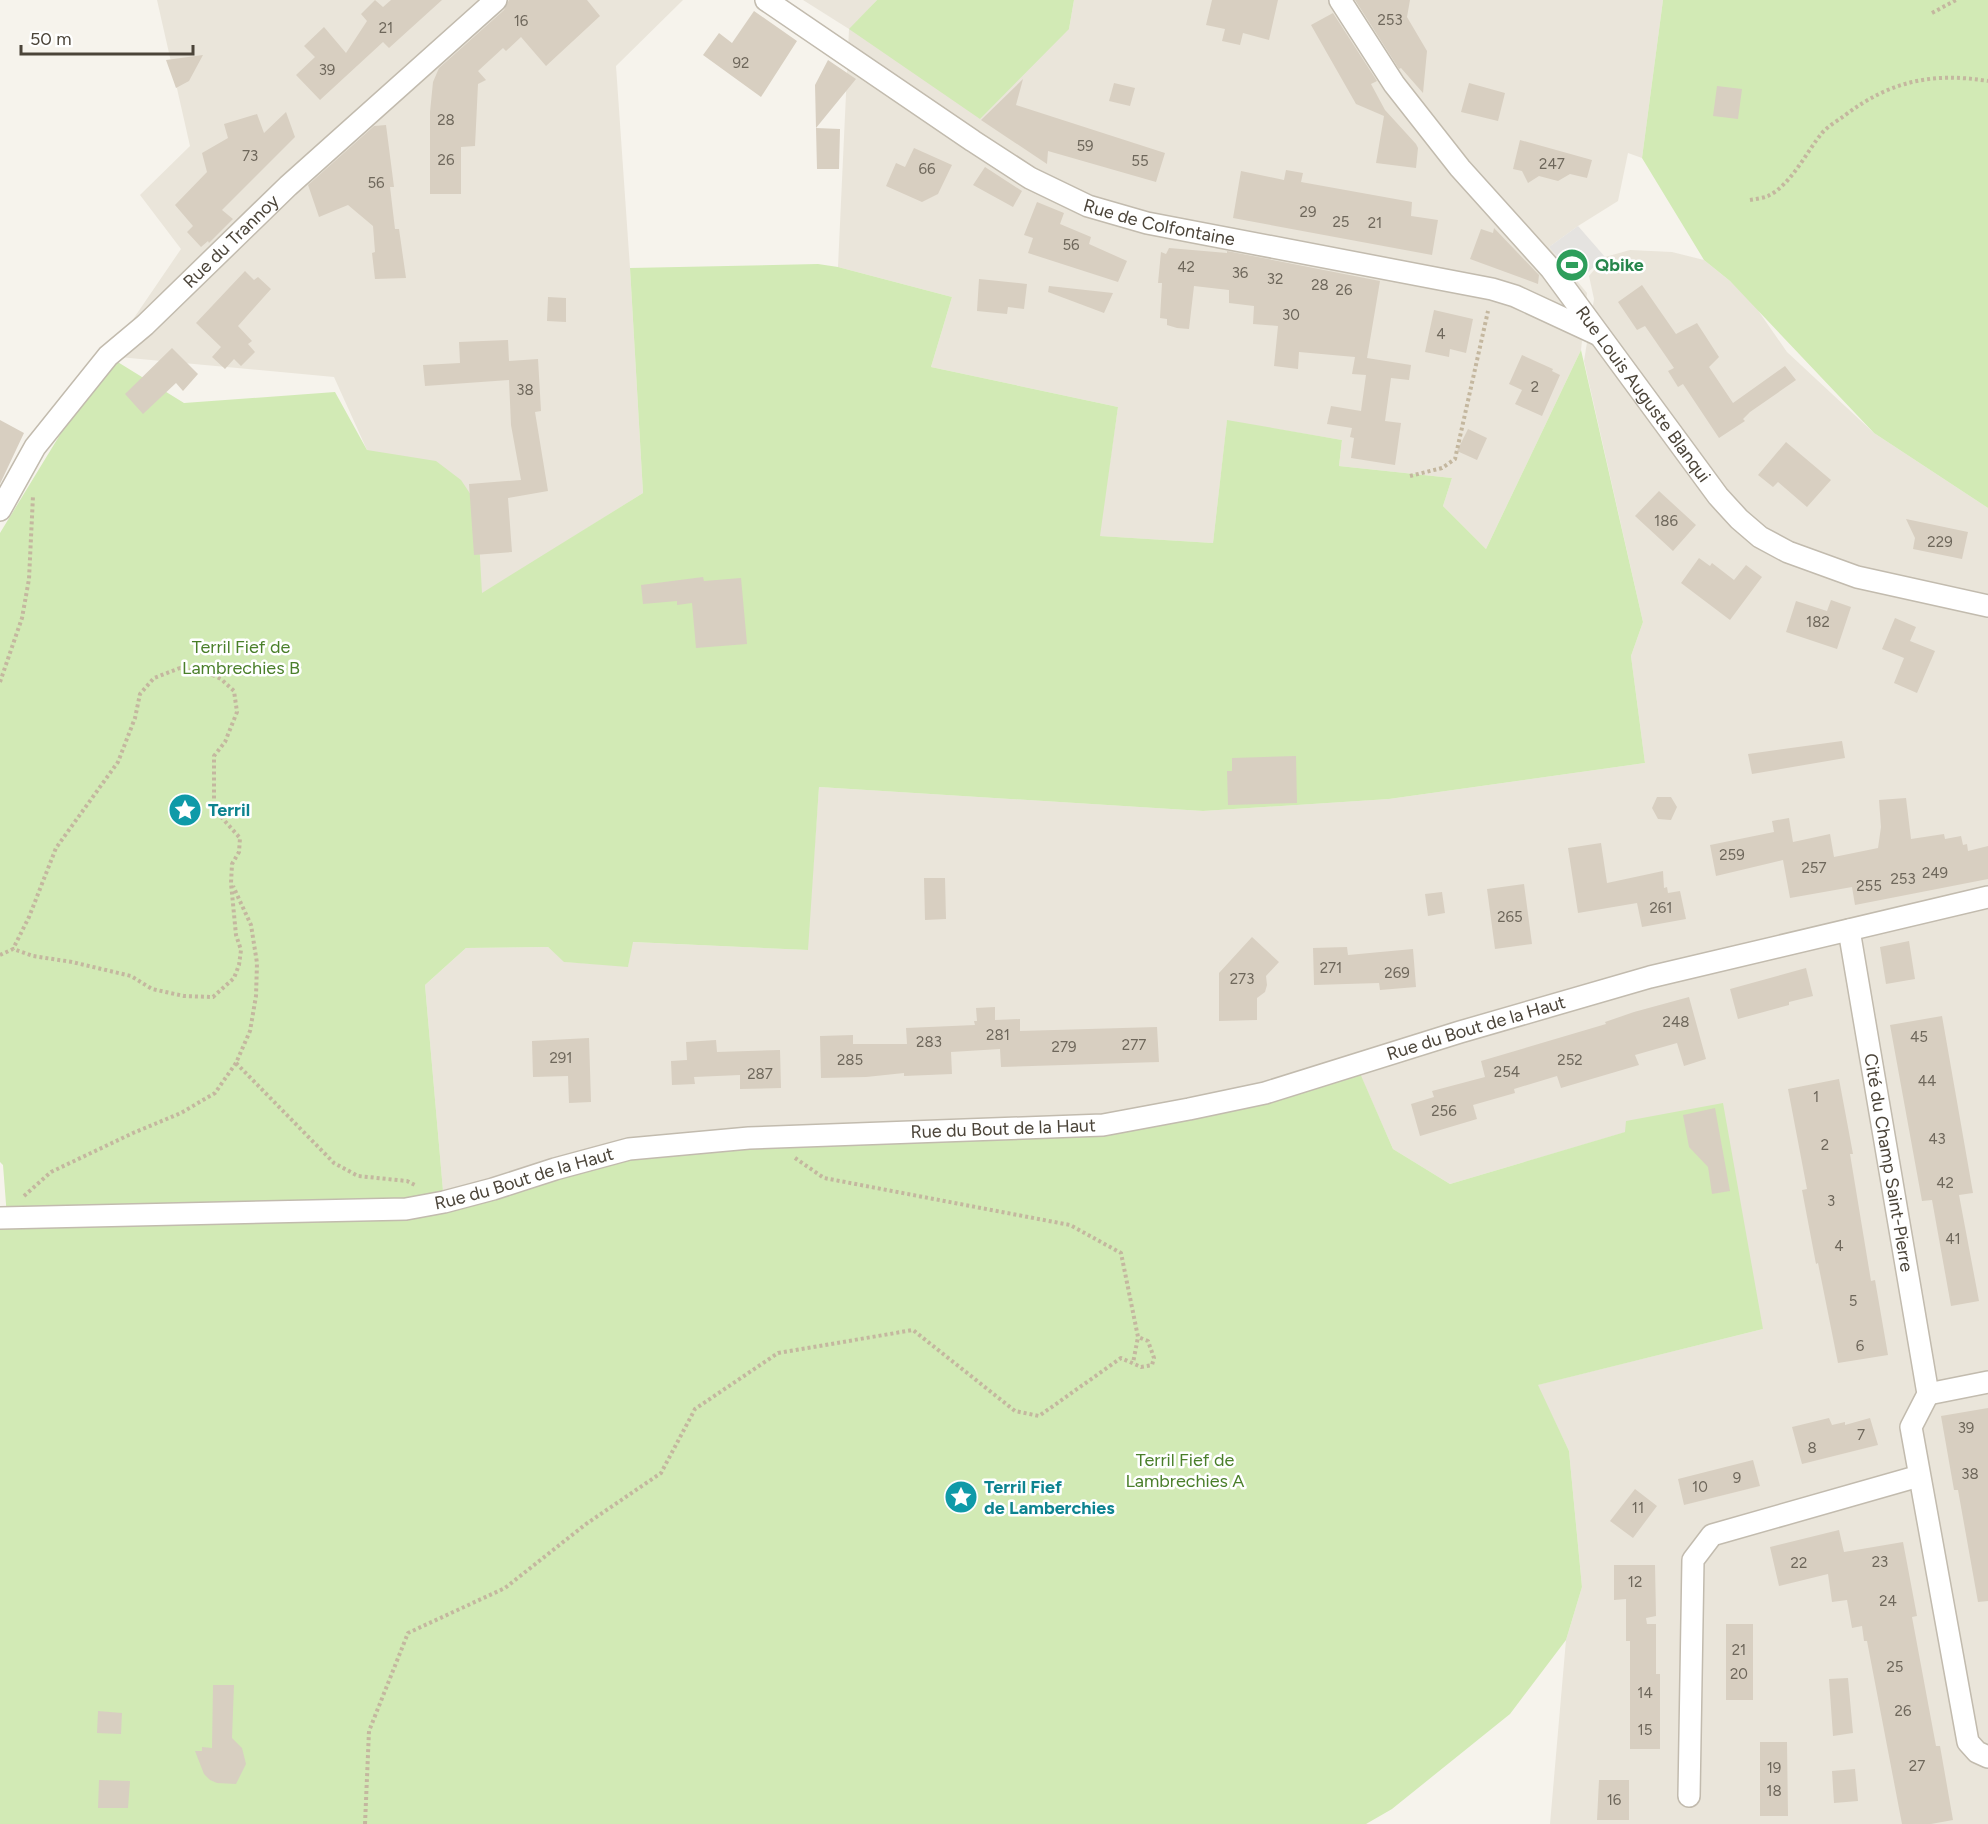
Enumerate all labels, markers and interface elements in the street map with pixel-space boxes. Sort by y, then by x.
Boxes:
house number: 253 [1377,11,1403,29]
house number: 16 [514,12,529,30]
scale bar [21,18,194,56]
house number: 21 [379,19,393,37]
text: 50 m [30,28,72,50]
house number: 92 [733,54,749,72]
house number: 39 [319,61,335,79]
house number: 28 [437,111,455,129]
house number: 59 [1076,137,1094,155]
house number: 73 [242,147,258,165]
house number: 26 [438,151,455,169]
house number: 55 [1131,152,1149,170]
house number: 247 [1539,155,1565,173]
house number: 66 [919,160,936,178]
house number: 56 [367,174,385,192]
street label: Rue du Trannoy [179,190,284,293]
street label: Rue de Colfontaine [1081,194,1237,251]
house number: 29 [1300,203,1316,221]
house number: 25 [1332,213,1350,231]
house number: 21 [1368,214,1382,232]
house number: 56 [1062,236,1080,254]
sports icon: Qbike [1554,247,1590,283]
place label: Qbike [1595,254,1644,276]
house number: 42 [1177,258,1195,276]
house number: 36 [1232,264,1249,282]
house number: 32 [1267,270,1283,288]
house number: 28 [1311,276,1329,294]
house number: 26 [1336,281,1353,299]
street label: Rue Louis Auguste Blanqui [1571,302,1715,487]
house number: 30 [1282,306,1300,324]
house number: 4 [1436,325,1446,343]
house number: 2 [1531,378,1539,396]
house number: 38 [516,381,534,399]
house number: 186 [1654,512,1678,530]
house number: 229 [1927,533,1953,551]
house number: 182 [1806,613,1830,631]
park label: Terril Fief de Lambrechies B [182,636,300,679]
place icon: Terril [167,792,203,828]
place label: Terril [208,799,250,821]
house number: 259 [1719,846,1745,864]
house number: 257 [1801,859,1827,877]
house number: 249 [1922,864,1948,882]
house number: 253 [1890,870,1916,888]
house number: 255 [1856,877,1882,895]
house number: 261 [1649,899,1673,917]
house number: 265 [1497,908,1523,926]
house number: 271 [1320,959,1342,977]
house number: 269 [1384,964,1410,982]
house number: 273 [1230,970,1254,988]
street label: Rue du Bout de la Haut [1384,991,1568,1065]
house number: 248 [1663,1013,1689,1031]
house number: 281 [986,1026,1010,1044]
house number: 45 [1910,1028,1928,1046]
house number: 283 [916,1033,942,1051]
house number: 277 [1122,1036,1146,1054]
house number: 279 [1052,1038,1076,1056]
house number: 291 [549,1049,573,1067]
house number: 285 [837,1051,863,1069]
house number: 252 [1557,1051,1583,1069]
street label: Cité du Champ Saint-Pierre [1859,1052,1918,1274]
house number: 254 [1494,1063,1520,1081]
house number: 287 [747,1065,773,1083]
house number: 44 [1918,1072,1936,1090]
house number: 1 [1813,1088,1819,1106]
house number: 256 [1431,1102,1457,1120]
street label: Rue du Bout de la Haut [910,1114,1096,1143]
house number: 43 [1928,1130,1946,1148]
house number: 2 [1821,1136,1829,1154]
street label: Rue du Bout de la Haut [433,1143,616,1215]
house number: 42 [1936,1174,1954,1192]
house number: 3 [1827,1192,1835,1210]
house number: 41 [1945,1230,1961,1248]
house number: 4 [1834,1237,1844,1255]
house number: 5 [1849,1292,1857,1310]
house number: 6 [1856,1337,1865,1355]
house number: 39 [1958,1419,1974,1437]
house number: 7 [1857,1426,1865,1444]
house number: 8 [1807,1439,1817,1457]
park label: Terril Fief de Lambrechies A [1125,1449,1245,1492]
house number: 38 [1961,1465,1979,1483]
house number: 9 [1733,1469,1741,1487]
place label: Terril Fief de Lamberchies [984,1476,1115,1519]
house number: 10 [1692,1478,1708,1496]
place icon: Terril Fief de Lamberchies [943,1479,979,1515]
house number: 11 [1632,1499,1644,1517]
house number: 23 [1872,1553,1888,1571]
house number: 22 [1791,1554,1807,1572]
house number: 12 [1628,1573,1642,1591]
house number: 24 [1879,1592,1897,1610]
house number: 21 [1732,1641,1746,1659]
house number: 25 [1886,1658,1904,1676]
house number: 20 [1730,1665,1748,1683]
house number: 14 [1637,1684,1653,1702]
house number: 26 [1895,1702,1912,1720]
house number: 15 [1638,1721,1652,1739]
house number: 27 [1909,1757,1925,1775]
house number: 19 [1767,1759,1781,1777]
house number: 18 [1766,1782,1782,1800]
house number: 16 [1607,1791,1622,1809]

